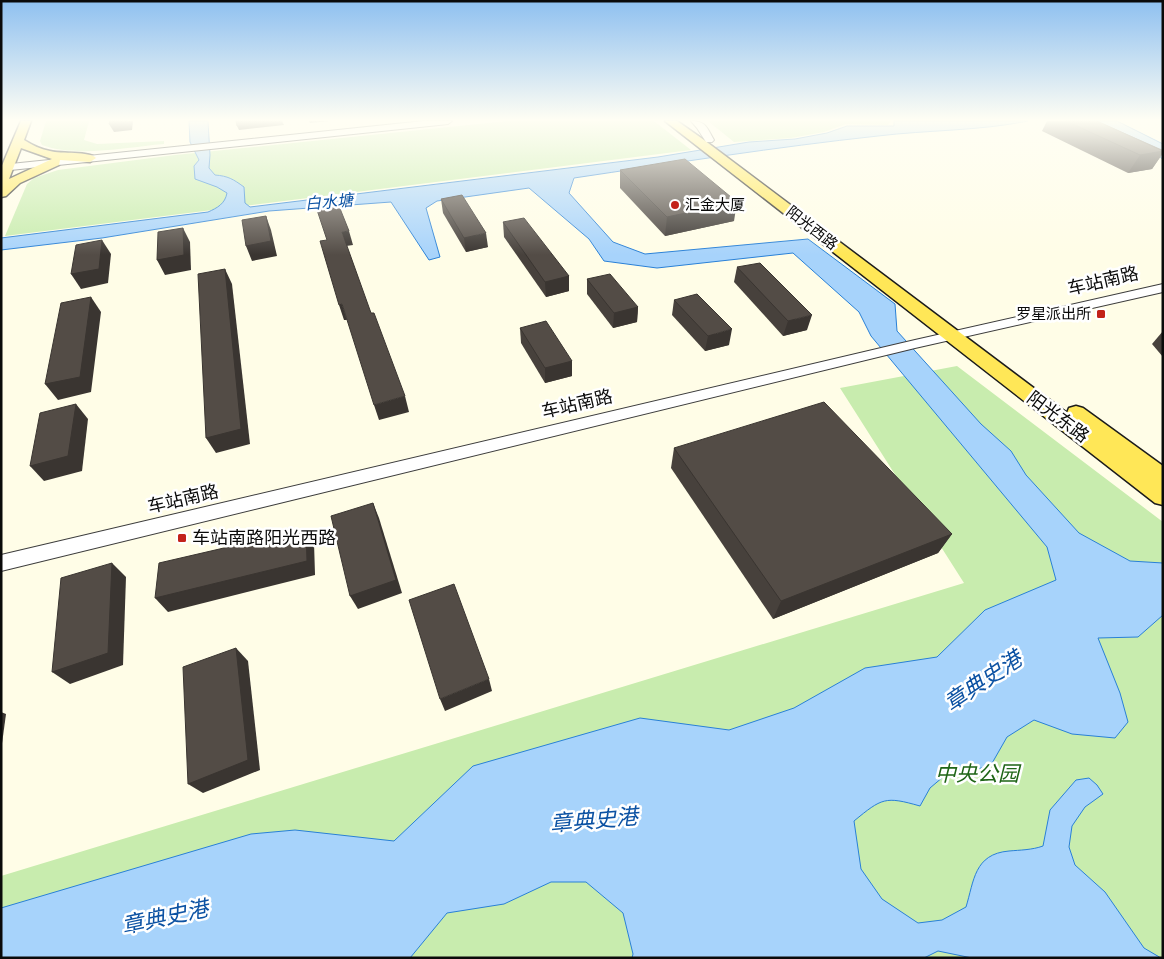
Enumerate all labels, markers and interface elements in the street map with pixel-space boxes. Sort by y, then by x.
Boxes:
water label: 白水塘 [304,190,357,214]
place label: 汇金大厦 [685,196,745,214]
marker: 汇金大厦 [669,199,681,211]
street label: 阳光西路 [783,202,841,254]
street label: 车站南路 [1065,262,1141,300]
place label: 罗星派出所 [1016,305,1091,323]
marker: 罗星派出所 [1095,308,1107,320]
street label: 车站南路 [539,385,615,423]
street label: 阳光东路 [1023,387,1093,447]
street label: 车站南路 [145,480,221,518]
place label: 车站南路阳光西路 [192,527,336,549]
marker: 车站南路阳光西路 [176,532,188,544]
water label: 章典史港 [939,644,1030,717]
park label: 中央公园 [935,761,1022,786]
water label: 章典史港 [549,802,642,837]
water label: 章典史港 [119,894,214,939]

